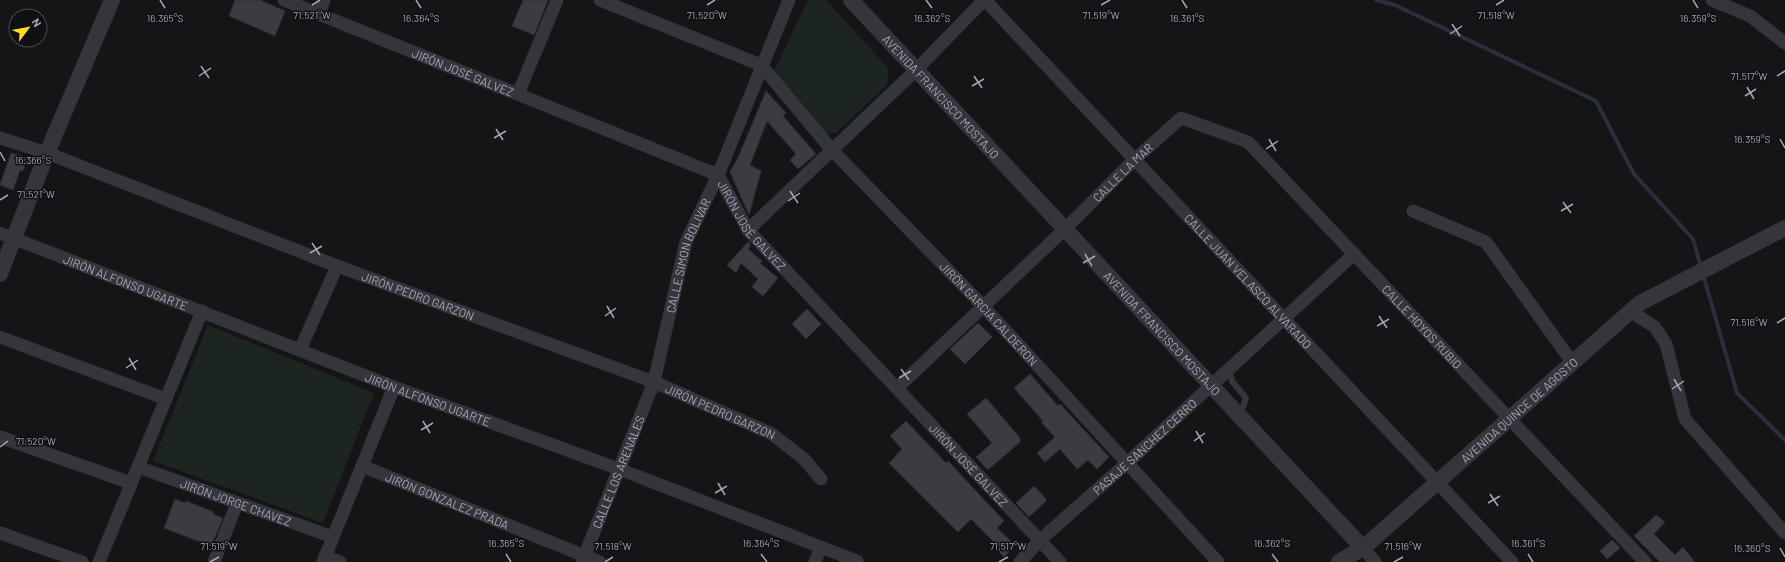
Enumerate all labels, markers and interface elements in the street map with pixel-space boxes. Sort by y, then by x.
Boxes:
north arrow [8,8,48,48]
text: 71.521°W [293,9,331,21]
text: 71.520°W [687,9,727,21]
text: 71.519°W [1082,9,1120,21]
text: 71.518°W [1477,9,1515,21]
text: 16.365°S [147,12,183,24]
text: 16.364°S [403,12,440,24]
text: 16.362°S [914,12,951,24]
text: 16.361°S [1170,12,1205,24]
text: 16.359°S [1680,12,1716,24]
text: N [29,16,44,29]
street label: AVENIDA FRANCISCO MOSTAJO [880,32,1002,161]
street label: JIRÓN JOSÉ GALVEZ [410,45,516,99]
text: 71.517°W [1731,70,1768,82]
text: 16.359°S [1734,133,1770,145]
street label: CALLE LA MAR [1089,140,1155,205]
text: 16.366°S [15,154,51,166]
street label: JIRÓN JOSÉ GALVEZ [715,178,789,273]
text: 71.521°W [17,188,55,200]
street label: CALLE SIMON BOLIVAR [663,196,713,314]
street label: CALLE JUAN VELASCO ALVARADO [1182,210,1315,351]
street label: JIRÓN ALFONSO UGARTE [61,252,190,313]
street label: JIRÓN GARCIA CALDERON [937,259,1041,368]
street label: AVENIDA FRANCISCO MOSTAJO [1101,268,1224,398]
street label: JIRÓN PEDRO GARZON [360,269,476,323]
street label: CALLE HOYOS RUBIO [1380,282,1465,371]
text: 71.516°W [1730,316,1768,328]
street label: AVENIDA QUINCE DE AGOSTO [1458,355,1580,465]
street label: JIRÓN ALFONSO UGARTE [363,369,492,429]
street label: JIRÓN PEDRO GARZON [664,381,778,442]
street label: PASAJE SANCHEZ CERRO [1090,396,1199,497]
street label: CALLE LOS ARENALES [589,414,647,530]
street label: JIRÓN JOSÉ GALVEZ [927,421,1011,509]
text: 71.520°W [16,435,56,447]
street label: JIRÓN GONZALEZ PRADA [384,469,511,532]
street label: JIRÓN JORGE CHAVEZ [179,476,293,528]
text: 16.365°S [488,537,524,549]
text: 16.364°S [743,537,780,549]
text: 16.362°S [1254,537,1291,549]
text: 16.361°S [1511,537,1546,549]
text: 71.519°W [200,540,238,552]
text: 71.518°W [594,540,632,552]
text: 71.517°W [990,540,1027,552]
text: 71.516°W [1384,540,1422,552]
text: 16.360°S [1733,542,1771,554]

